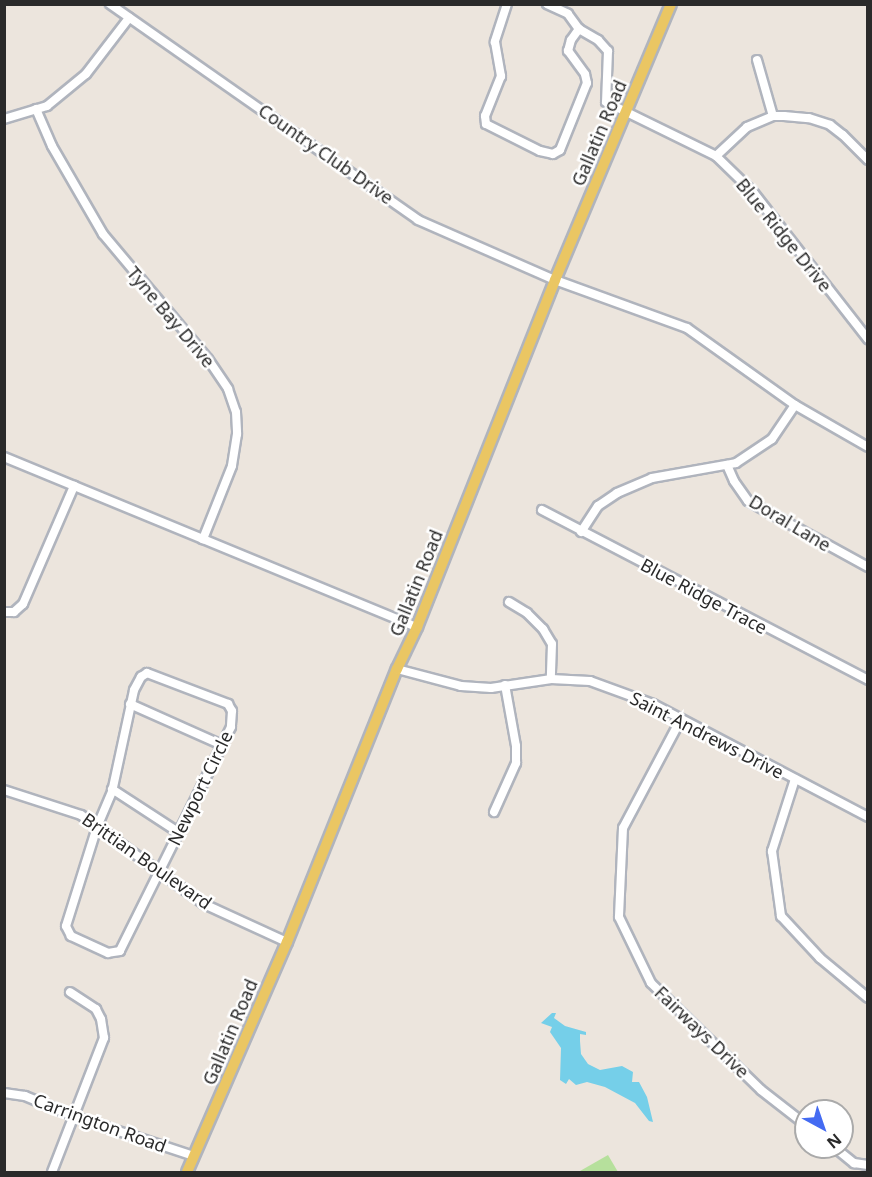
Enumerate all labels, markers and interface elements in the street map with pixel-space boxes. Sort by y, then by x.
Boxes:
street label: Gallatin Road [567,77,631,189]
street label: Country Club Drive [254,99,398,209]
street label: Blue Ridge Drive [732,174,836,296]
street label: Tyne Bay Drive [123,262,219,372]
street label: Doral Lane [745,490,835,556]
street label: Gallatin Road [385,527,447,639]
street label: Blue Ridge Trace [637,554,771,638]
street label: Saint Andrews Drive [627,687,787,783]
street label: Newport Circle [163,727,237,849]
street label: Brittian Boulevard [78,808,216,914]
street label: Gallatin Road [198,976,262,1088]
street label: Fairways Drive [650,982,754,1082]
street label: Carrington Road [31,1089,169,1157]
north arrow [794,1099,854,1159]
text: N [822,1129,846,1154]

